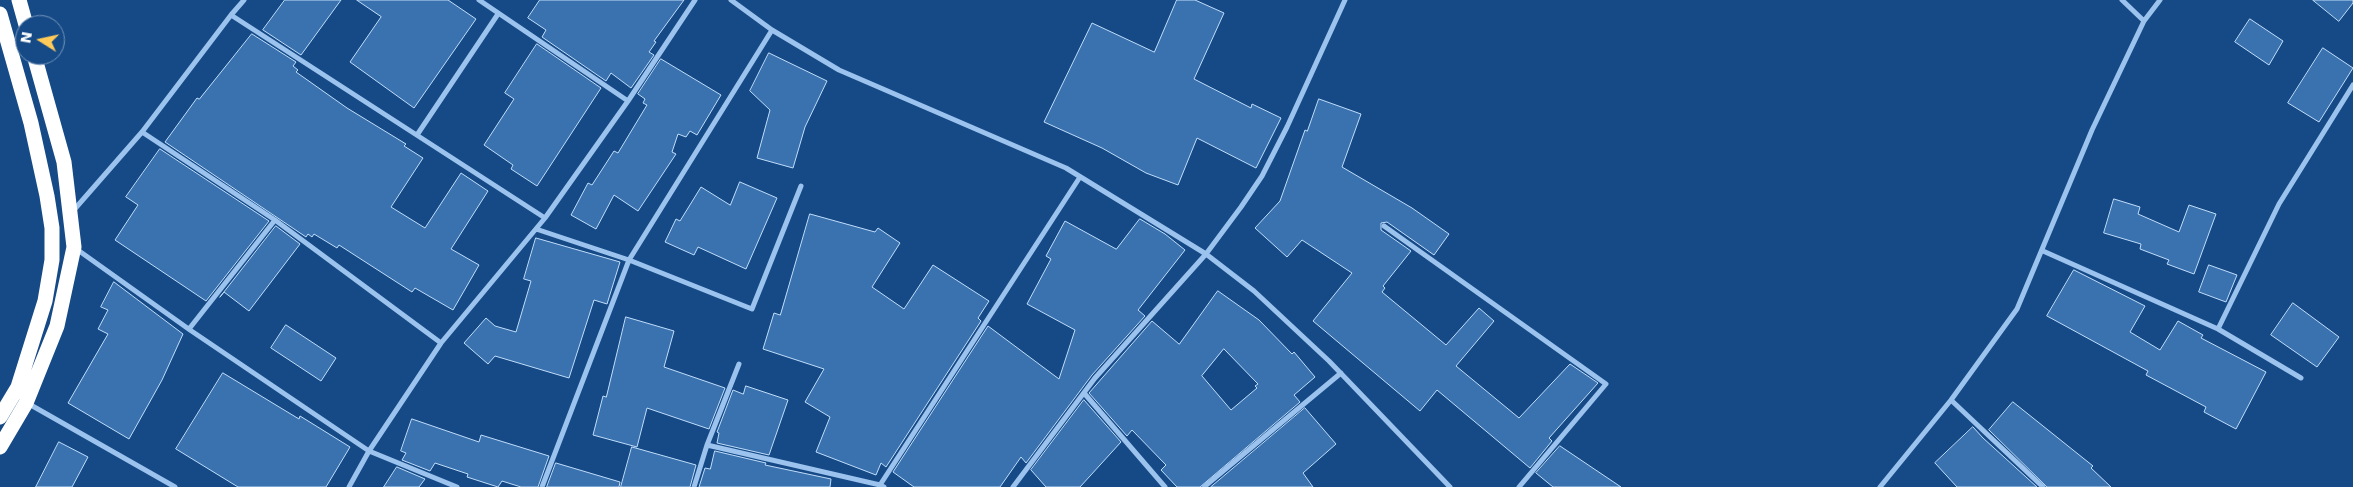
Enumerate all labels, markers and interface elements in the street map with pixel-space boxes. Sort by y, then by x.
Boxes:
north arrow [15,15,65,65]
text: N [17,30,35,45]

